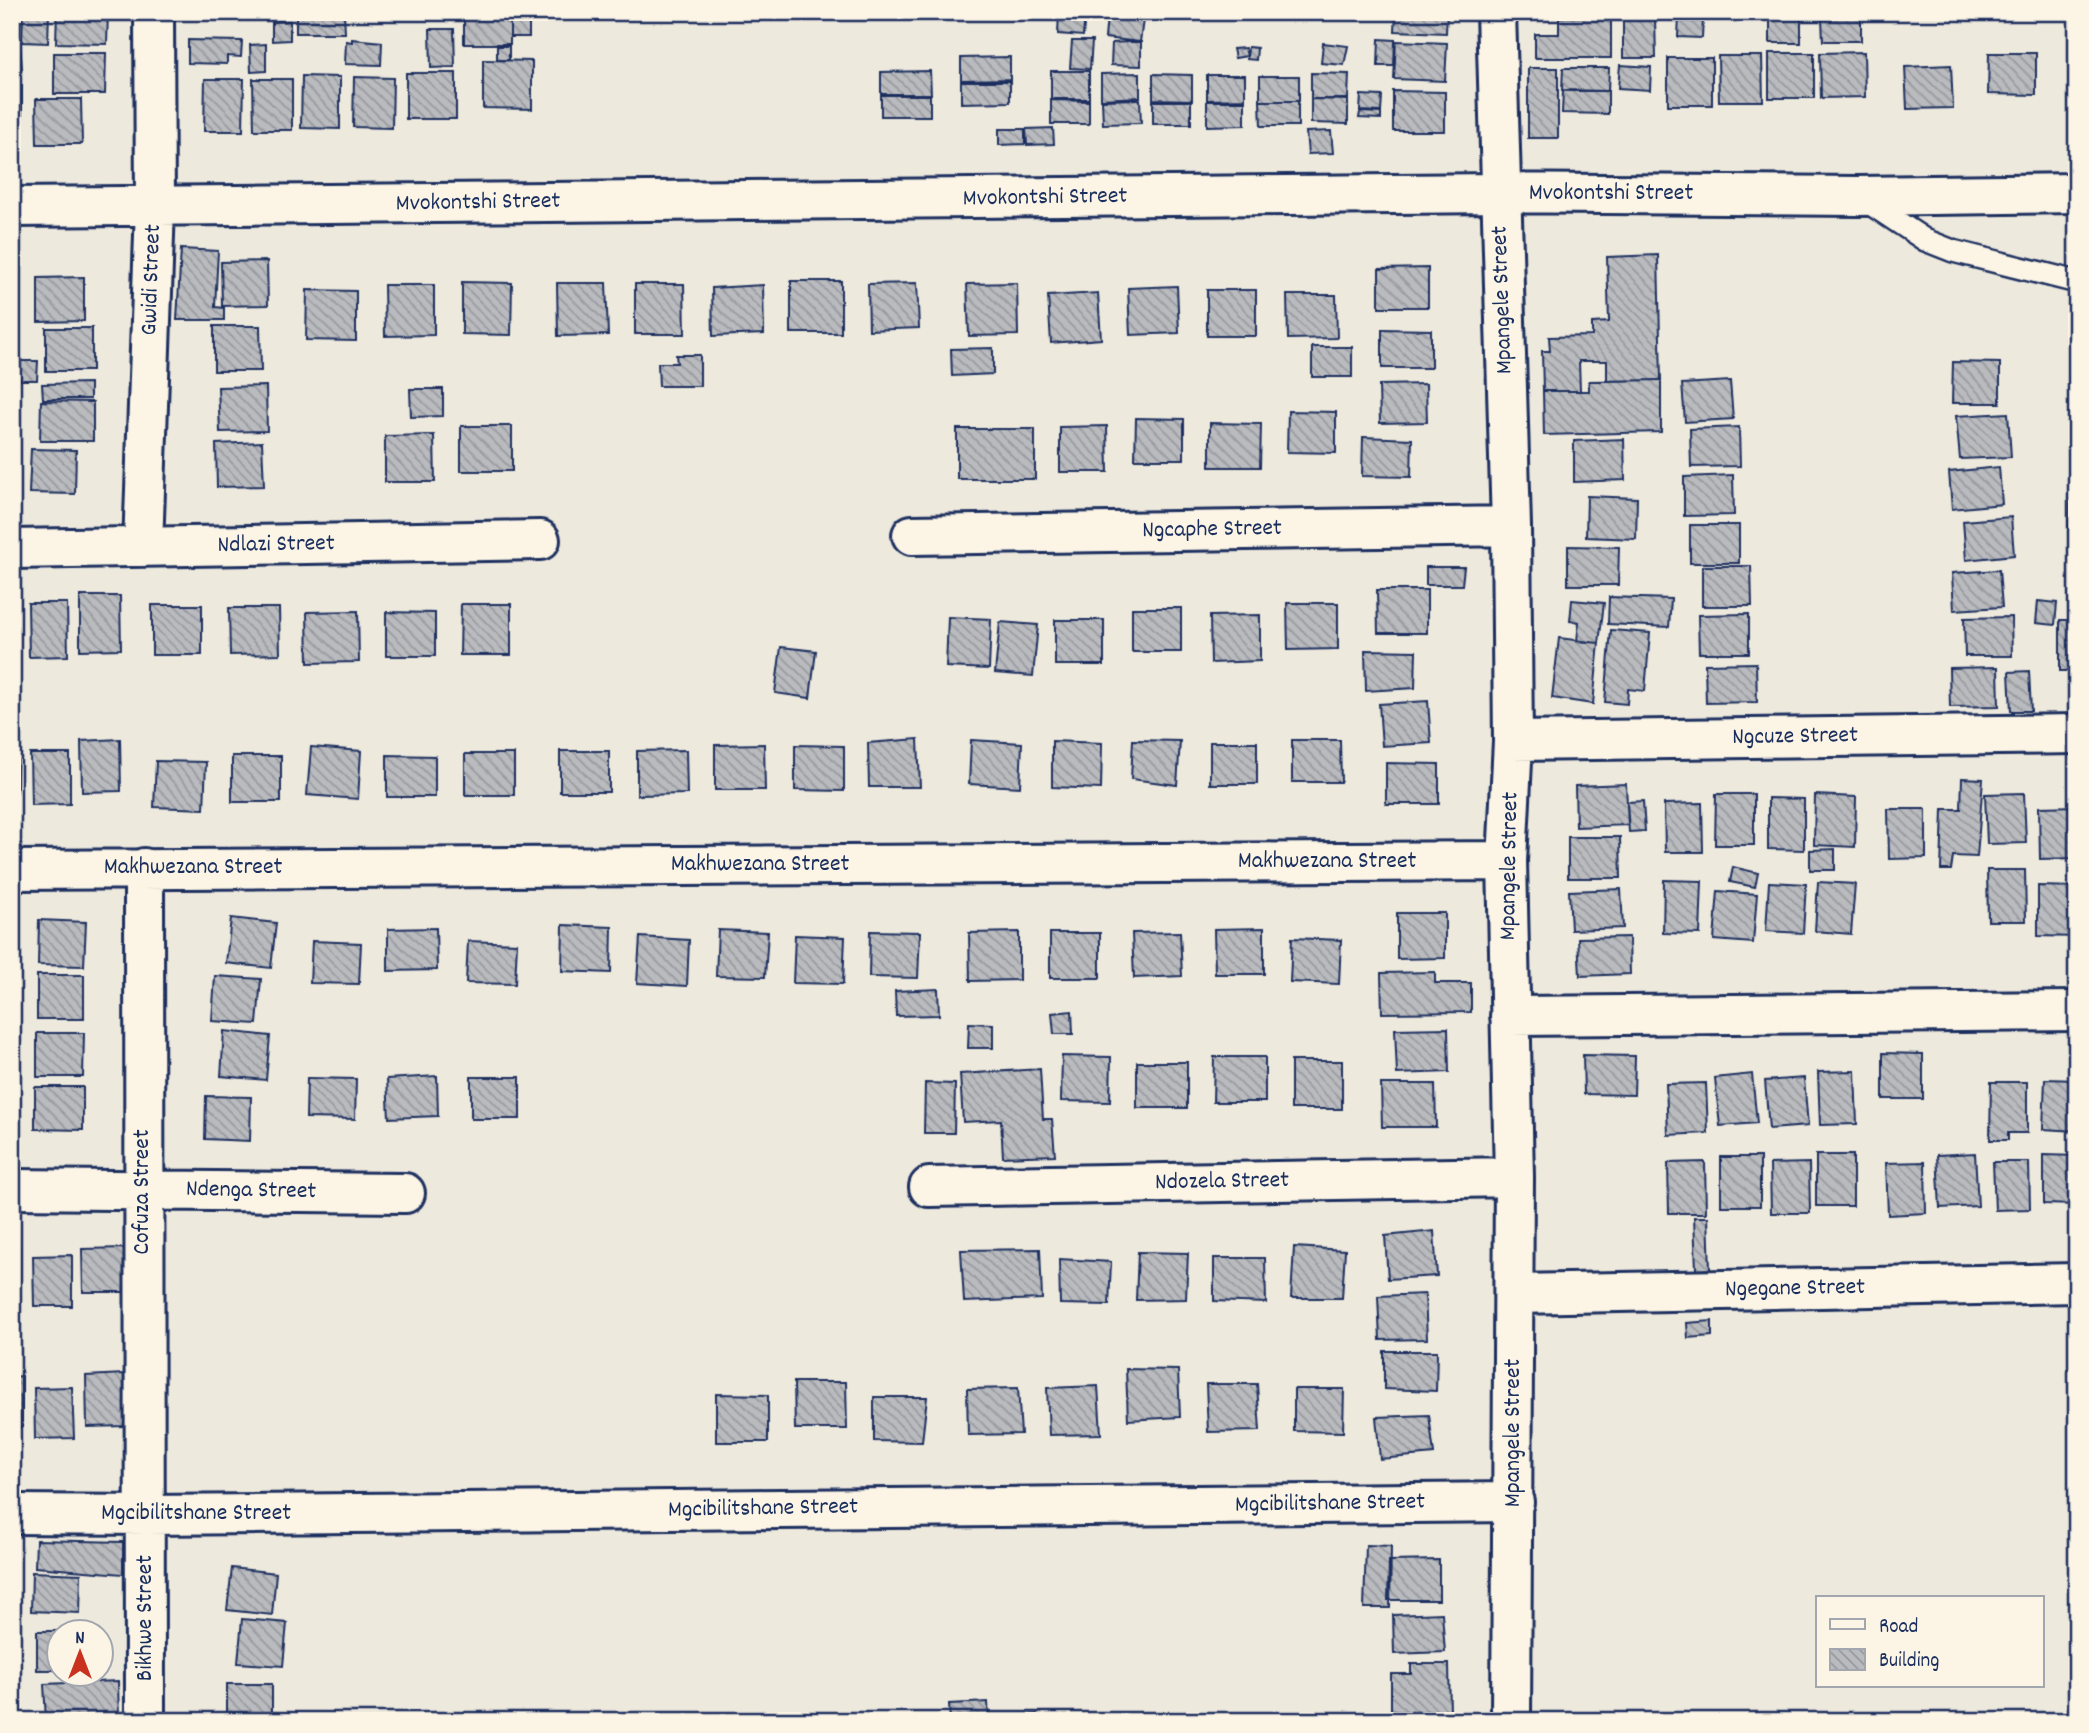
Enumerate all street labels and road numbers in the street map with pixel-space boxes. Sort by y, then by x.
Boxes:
street label: Mvokontshi Street [1529,177,1693,211]
street label: Mvokontshi Street [962,180,1128,216]
street label: Mvokontshi Street [395,185,561,221]
street label: Gwidi Street [133,224,171,336]
street label: Mpangele Street [1483,225,1523,375]
street label: Ngcaphe Street [1142,512,1282,548]
street label: Ndlazi Street [217,527,335,563]
street label: Ngcuze Street [1732,719,1858,755]
street label: Mpangele Street [1492,791,1528,941]
street label: Makhwezana Street [1238,845,1416,879]
street label: Makhwezana Street [671,848,849,882]
street label: Makhwezana Street [104,851,282,885]
street label: Cofuza Street [126,1129,160,1255]
street label: Ndozela Street [1155,1164,1290,1200]
street label: Ndenga Street [186,1173,317,1209]
street label: Ngegane Street [1725,1271,1866,1307]
street label: Mpangele Street [1497,1359,1531,1507]
street label: Mgcibilitshane Street [1235,1485,1426,1523]
street label: Mgcibilitshane Street [668,1490,859,1528]
street label: Mgcibilitshane Street [101,1497,291,1531]
street label: Bikhwe Street [129,1555,163,1681]

